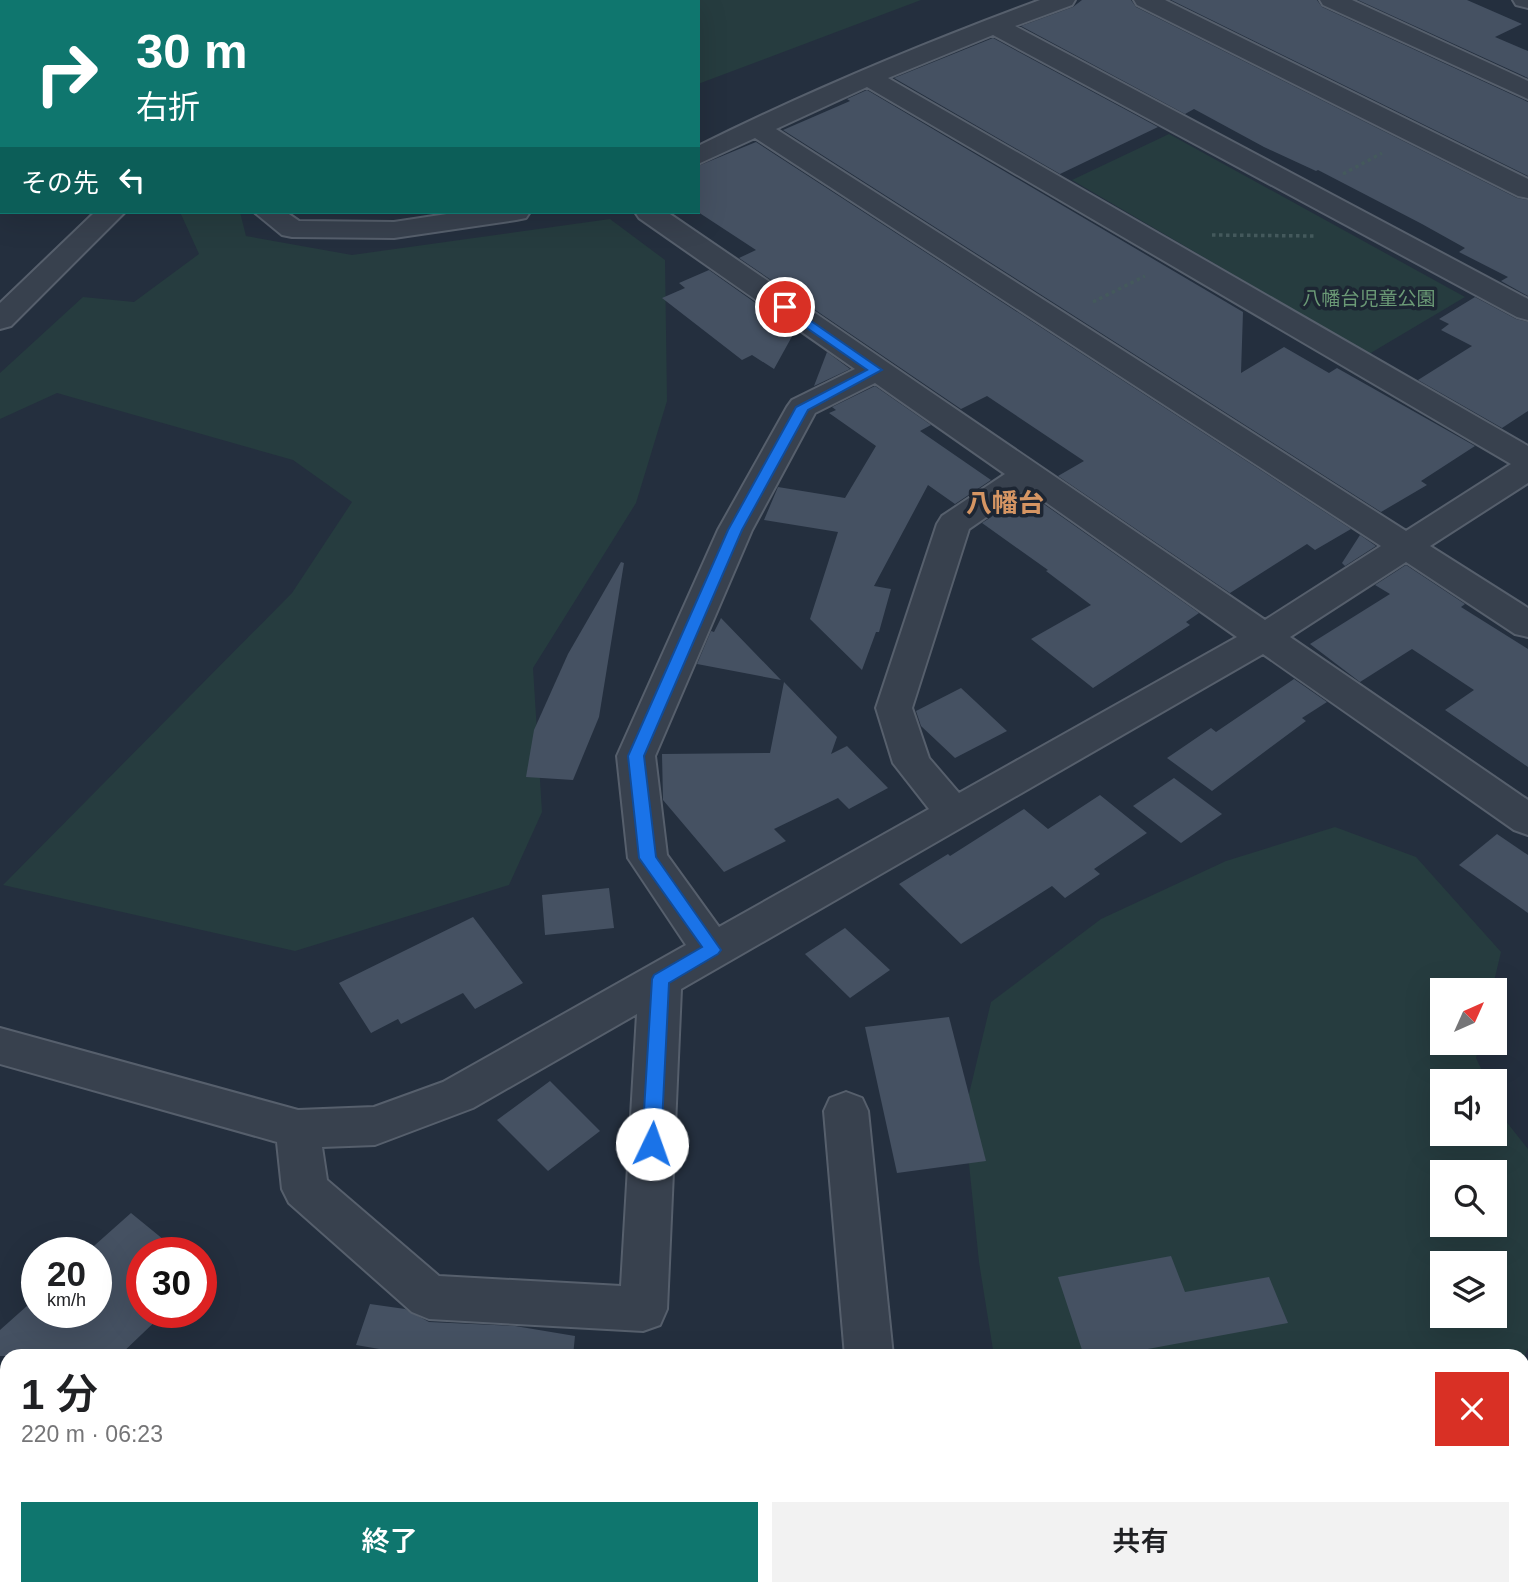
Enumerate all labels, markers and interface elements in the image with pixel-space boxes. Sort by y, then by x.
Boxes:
text: 30 m [136,24,248,78]
icon: right [21,28,112,119]
text: 右折 [136,89,200,125]
icon: left [113,161,151,199]
text: その先 [21,168,99,198]
pin [755,277,815,337]
icon: arrive [766,288,804,326]
park label: 八幡台児童公園 [1302,288,1436,309]
district label: 八幡台 [966,488,1044,518]
north arrow [1430,978,1507,1055]
map controls [1430,978,1507,1328]
button: sound [1430,1069,1507,1146]
position arrow [615,1107,689,1181]
button: search [1430,1160,1507,1237]
speed limit sign: 30 [126,1237,217,1328]
button: layers [1430,1251,1507,1328]
text: 20 [47,1254,86,1293]
text: km/h [47,1290,86,1310]
text: 1 分 [21,1371,98,1418]
button: close [1435,1372,1509,1446]
text: 220 m · 06:23 [21,1421,163,1447]
button: 終了 [21,1502,758,1582]
button: 共有 [772,1502,1509,1582]

